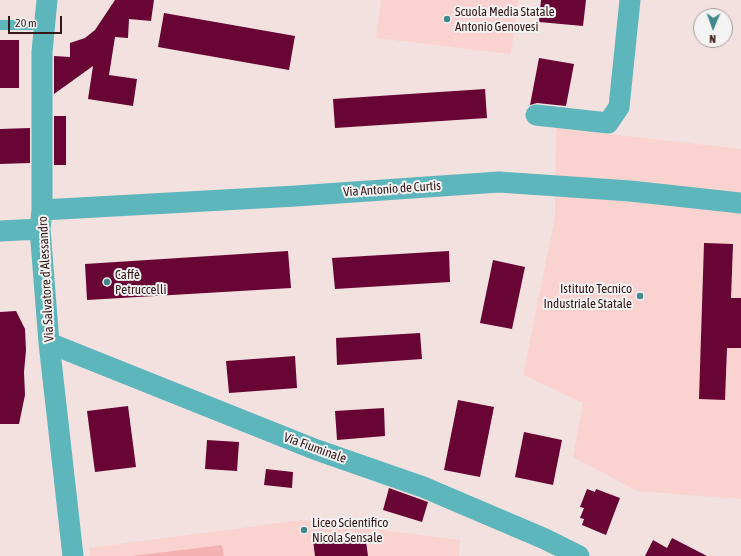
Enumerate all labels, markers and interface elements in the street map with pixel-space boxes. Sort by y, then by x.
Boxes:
place label: Scuola Media Statale Antonio Genovesi [455,4,555,35]
scale bar [10,8,64,34]
north arrow [693,8,733,48]
marker: Scuola Media Statale Antonio Genovesi [442,14,452,24]
text: 20 m [15,16,37,30]
text: N [709,33,716,45]
street label: Via Antonio de Curtis [343,178,441,200]
street label: Via Salvatore d'Alessandro [35,216,57,342]
place label: Caffè Petruccelli [115,267,166,298]
marker: Caffè Petruccelli [102,277,112,287]
place label: Istituto Tecnico Industriale Statale [543,281,632,312]
marker: Istituto Tecnico Industriale Statale [635,291,645,301]
street label: Via Fiuminale [282,429,348,467]
place label: Liceo Scientifico Nicola Sensale [312,515,388,546]
marker: Liceo Scientifico Nicola Sensale [299,525,309,535]

